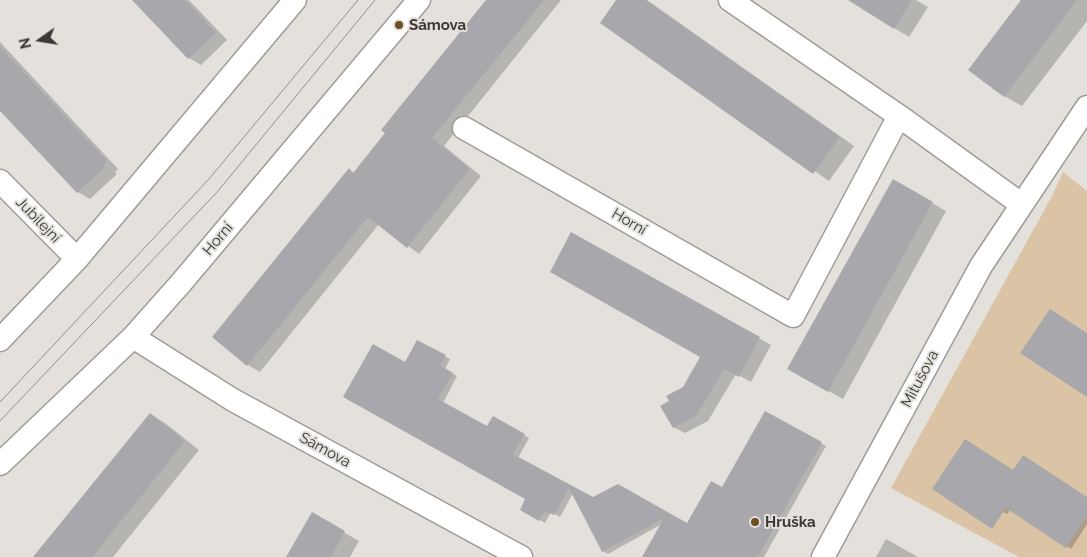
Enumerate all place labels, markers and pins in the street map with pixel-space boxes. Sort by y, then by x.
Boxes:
place label: Sámova [409,16,466,34]
marker: Sámova [393,19,405,31]
place label: Hruška [765,513,816,531]
marker: Hruška [749,516,761,528]

